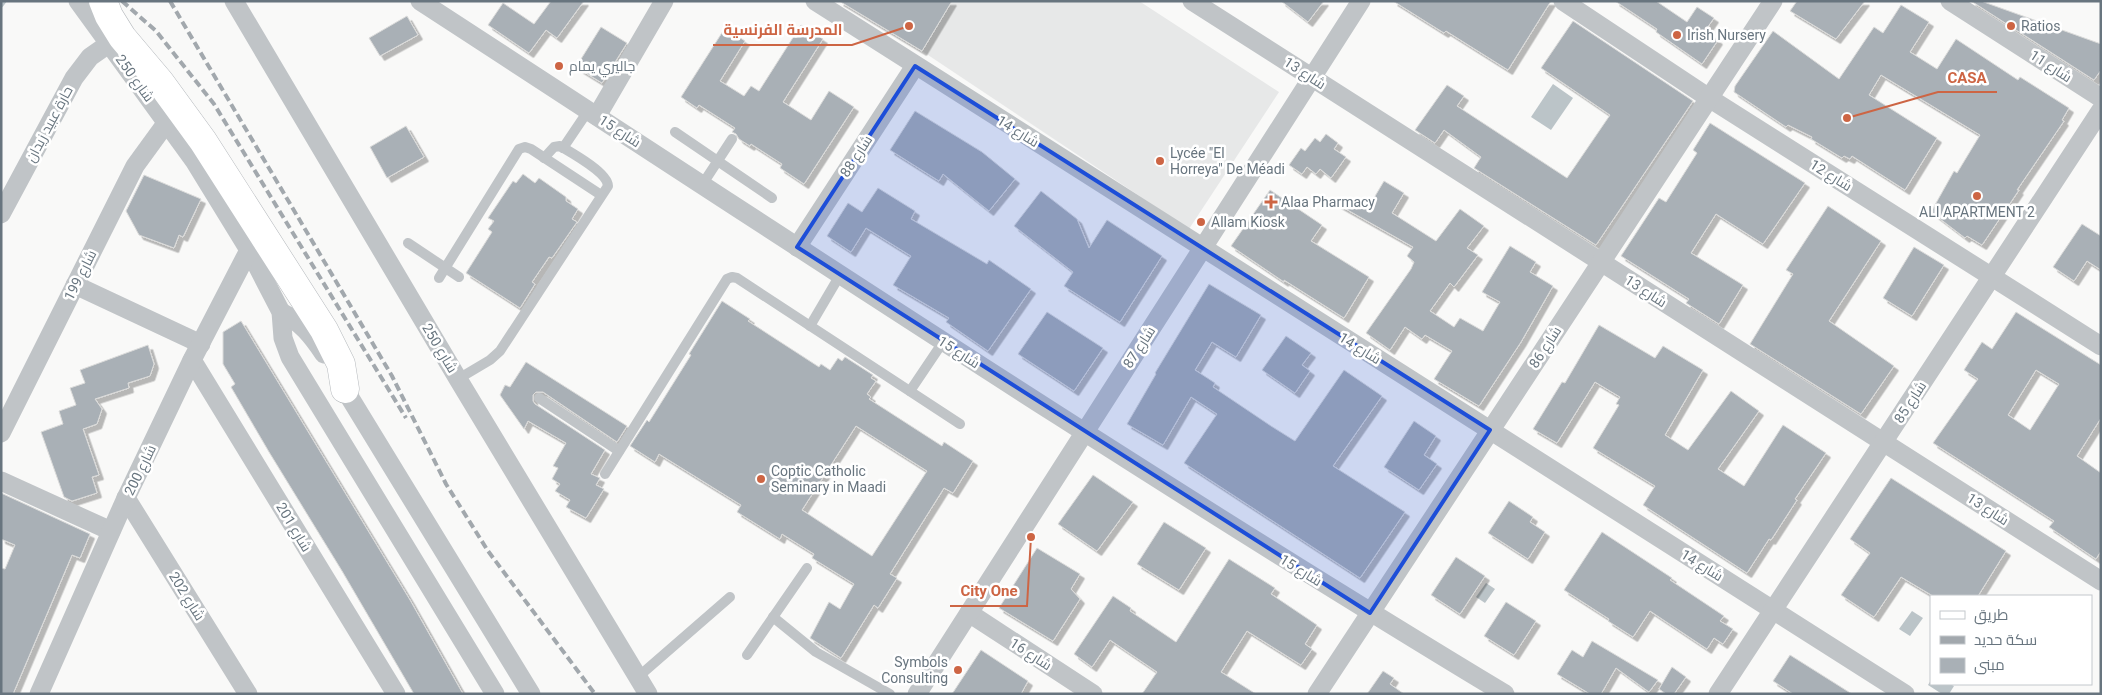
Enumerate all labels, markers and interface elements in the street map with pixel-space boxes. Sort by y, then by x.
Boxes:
callout: المدرسة الفرنسية [713,15,852,45]
place label: Ratios [2021,18,2060,34]
marker: Ratios [2005,20,2017,32]
text: المدرسة الفرنسية [724,21,842,39]
place label: Irish Nursery [1687,27,1766,43]
marker: Irish Nursery [1671,29,1683,41]
street label: شارع 11 [2027,47,2075,86]
street label: شارع 250 [112,51,157,105]
street label: شارع 13 [1281,54,1329,93]
place label: جاليري يمام [569,58,635,78]
marker: جاليري يمام [553,60,565,72]
callout: CASA [1938,62,1997,92]
text: CASA [1947,69,1988,87]
street label: حارة عبيد زيدان [22,83,76,165]
street label: شارع 15 [596,112,644,151]
street label: شارع 14 [994,112,1042,151]
street label: شارع 88 [837,132,876,180]
place label: Lycée "El Horreya" De Méadi [1170,145,1285,177]
marker: Lycée "El Horreya" De Méadi [1154,155,1166,167]
street label: شارع 12 [1807,156,1855,195]
marker: ALI APARTMENT 2 [1971,190,1983,202]
place label: Alaa Pharmacy [1281,194,1375,210]
marker: Alaa Pharmacy [1265,196,1277,208]
place label: ALI APARTMENT 2 [1919,204,2035,220]
place label: Allam Kiosk [1211,214,1286,230]
marker: Allam Kiosk [1195,216,1207,228]
street label: شارع 199 [61,247,100,303]
street label: شارع 13 [1622,272,1670,311]
street label: شارع 250 [418,321,461,376]
street label: شارع 87 [1120,323,1159,371]
street label: شارع 86 [1526,323,1565,371]
street label: شارع 14 [1336,329,1384,368]
street label: شارع 15 [935,333,983,372]
street label: شارع 85 [1891,378,1930,426]
street label: شارع 200 [121,442,160,498]
place label: Coptic Catholic Seminary in Maadi [771,463,886,495]
marker: Coptic Catholic Seminary in Maadi [755,473,767,485]
street label: شارع 13 [1964,490,2012,529]
street label: شارع 201 [272,500,315,555]
street label: شارع 14 [1678,546,1726,585]
street label: شارع 15 [1277,551,1325,590]
street label: شارع 202 [165,569,208,624]
callout: City One [950,576,1027,606]
text: City One [961,582,1018,600]
legend [1930,595,2092,685]
text: طريق [1974,606,2008,625]
text: سكة حديد [1974,631,2037,649]
street label: شارع 16 [1007,635,1055,674]
place label: Symbols Consulting [881,654,948,686]
text: مبنى [1974,656,2005,675]
marker: Symbols Consulting [952,664,964,676]

